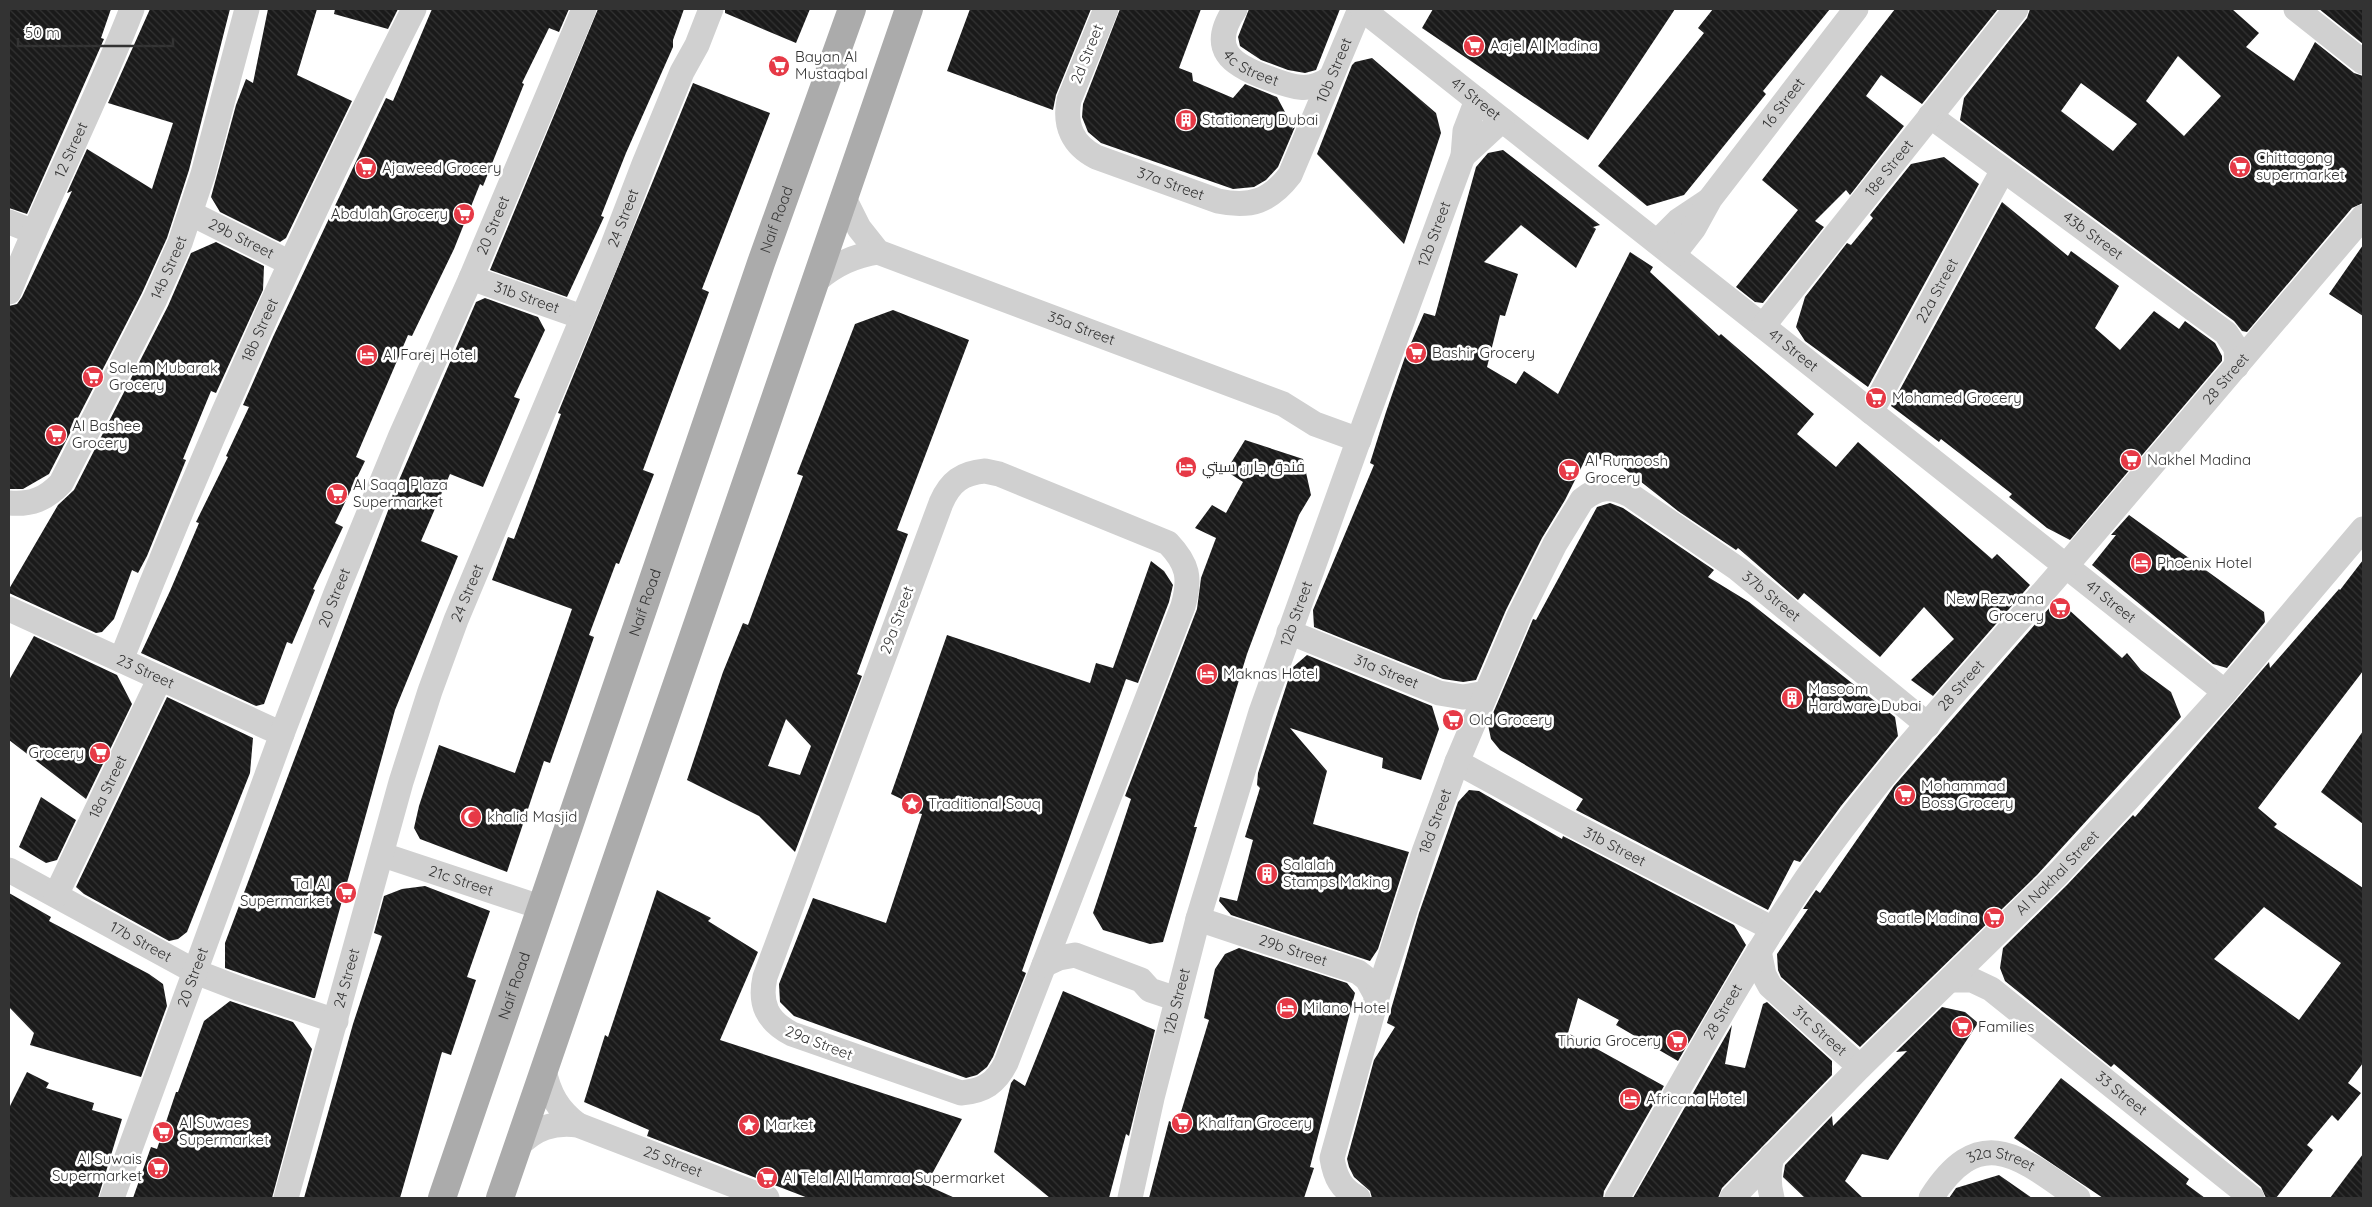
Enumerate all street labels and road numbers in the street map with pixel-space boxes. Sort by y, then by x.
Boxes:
street label: 2d Street [1066,21,1107,86]
street label: 10b Street [1312,35,1356,106]
street label: 4c Street [1219,46,1281,90]
street label: 41 Street [1447,73,1505,124]
street label: 16 Street [1758,74,1809,132]
street label: 12 Street [50,119,92,181]
street label: 18e Street [1860,136,1917,200]
street label: 37a Street [1135,163,1207,204]
street label: Naif Road [755,183,797,256]
street label: 24 Street [603,186,643,250]
street label: 20 Street [472,193,513,258]
street label: 12b Street [1413,199,1454,269]
street label: 43b Street [2059,207,2127,263]
street label: 29b Street [205,214,277,263]
street label: 14b Street [146,233,191,302]
street label: 22a Street [1911,255,1962,326]
street label: 31b Street [492,277,562,317]
street label: 18b Street [237,295,282,365]
street label: 35a Street [1045,307,1118,349]
street label: 41 Street [1765,324,1822,376]
street label: 28 Street [2198,349,2253,408]
street label: 24 Street [446,561,487,625]
street label: 20 Street [314,565,354,630]
street label: Naif Road [624,566,665,639]
street label: 37b Street [1739,566,1805,625]
street label: 41 Street [2082,576,2140,627]
street label: 12b Street [1275,578,1316,649]
street label: 29a Street [875,583,918,656]
street label: 23 Street [114,650,177,692]
street label: 31a Street [1352,650,1421,693]
street label: 28 Street [1933,656,1988,715]
street label: 18a Street [84,752,131,821]
street label: 18d Street [1414,786,1455,856]
street label: 31b Street [1580,822,1649,870]
street label: Al Nakhal Street [2011,826,2103,919]
street label: 21c Street [426,861,496,900]
street label: 17b Street [107,917,175,966]
street label: 29b Street [1256,930,1330,970]
street label: 20 Street [173,945,212,1010]
street label: 24 Street [329,946,364,1010]
street label: Naif Road [494,950,534,1022]
street label: 12b Street [1159,966,1194,1037]
street label: 28 Street [1699,980,1746,1043]
street label: 31c Street [1789,1001,1851,1060]
street label: 29a Street [783,1021,856,1064]
street label: 33 Street [2092,1067,2151,1119]
street label: 25 Street [641,1141,705,1181]
street label: 32a Street [1963,1143,2039,1175]

